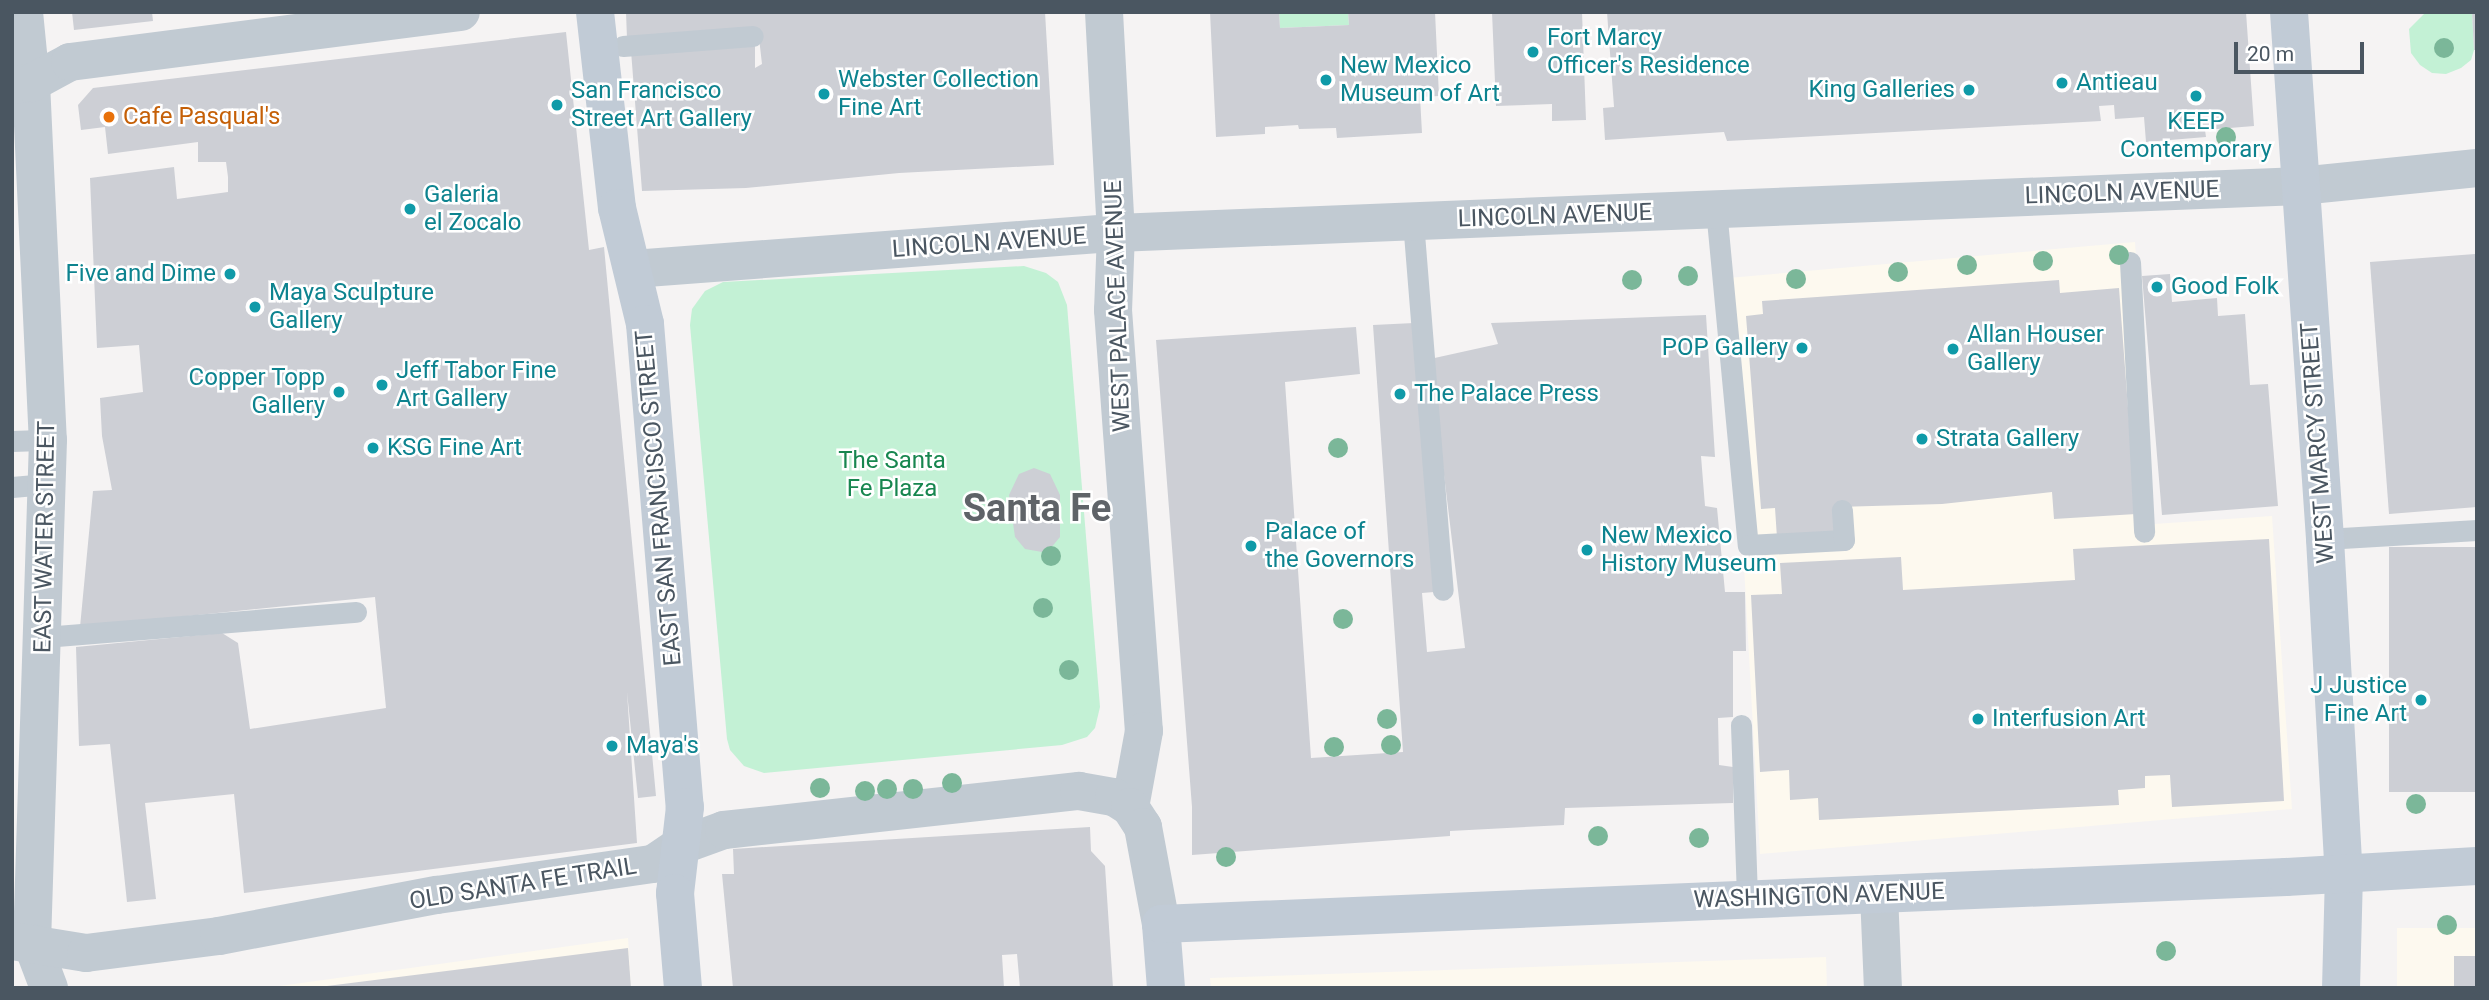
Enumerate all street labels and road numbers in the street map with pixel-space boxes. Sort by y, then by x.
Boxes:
street label: LINCOLN AVENUE [2024,175,2220,211]
street label: WEST PALACE AVENUE [1099,179,1137,433]
street label: LINCOLN AVENUE [1457,198,1653,234]
street label: LINCOLN AVENUE [891,222,1087,264]
street label: WEST MARCY STREET [2295,321,2341,565]
street label: EAST SAN FRANCISCO STREET [630,329,688,667]
street label: EAST WATER STREET [29,420,61,654]
street label: OLD SANTA FE TRAIL [407,852,639,916]
street label: WASHINGTON AVENUE [1693,877,1945,915]

